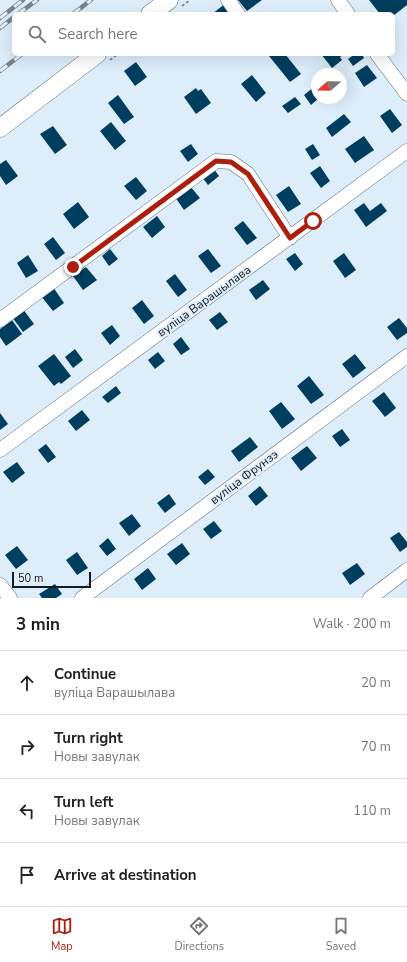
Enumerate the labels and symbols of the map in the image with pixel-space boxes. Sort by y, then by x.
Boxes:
north arrow [311,68,347,104]
route start [304,212,322,230]
route end [64,258,82,276]
street label: вуліца Варашылава [154,262,254,340]
street label: вуліца Фрунзэ [207,446,281,508]
scale bar [12,570,91,589]

